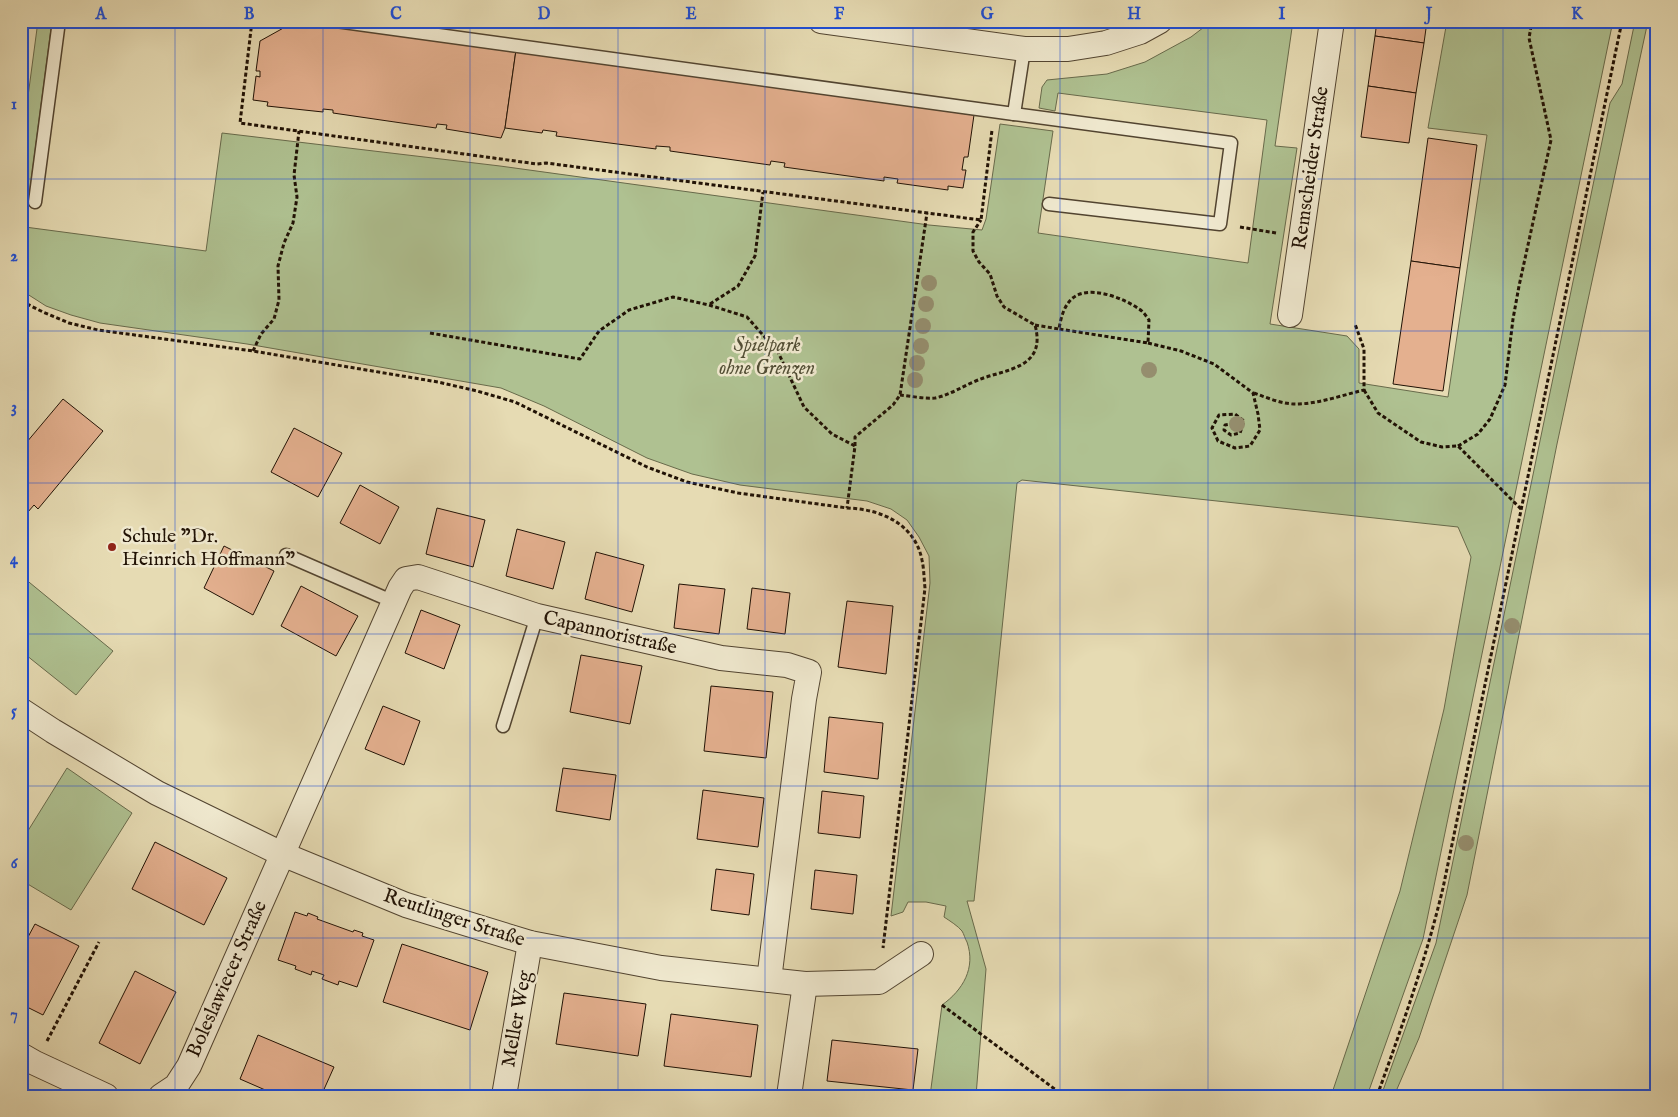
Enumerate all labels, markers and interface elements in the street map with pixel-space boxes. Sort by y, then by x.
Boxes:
text: A [95,5,108,25]
text: B [244,5,255,25]
text: C [390,5,402,25]
text: D [538,5,551,25]
text: E [685,5,697,25]
text: F [834,5,845,25]
text: G [981,5,994,25]
text: H [1127,5,1141,25]
text: I [1279,5,1286,25]
text: J [1424,5,1433,25]
text: K [1571,5,1584,25]
street label: Remscheider Straße [1287,85,1335,251]
text: 1 [11,95,17,115]
text: 2 [10,247,18,267]
park label: Spielpark ohne Grenzen [719,333,815,381]
text: 3 [11,398,17,418]
place label: Schule "Dr. Heinrich Hoffmann" [122,524,295,572]
marker: Schule "Dr. Heinrich Hoffmann" [106,541,118,553]
text: 4 [10,550,19,570]
street label: Capannoristraße [541,605,679,661]
text: 5 [11,702,17,722]
text: 6 [11,854,19,874]
street label: Reutlinger Straße [380,883,528,953]
street label: Boleslawiecer Straße [181,897,273,1061]
street label: Meller Weg [496,968,538,1069]
text: 7 [10,1005,18,1025]

